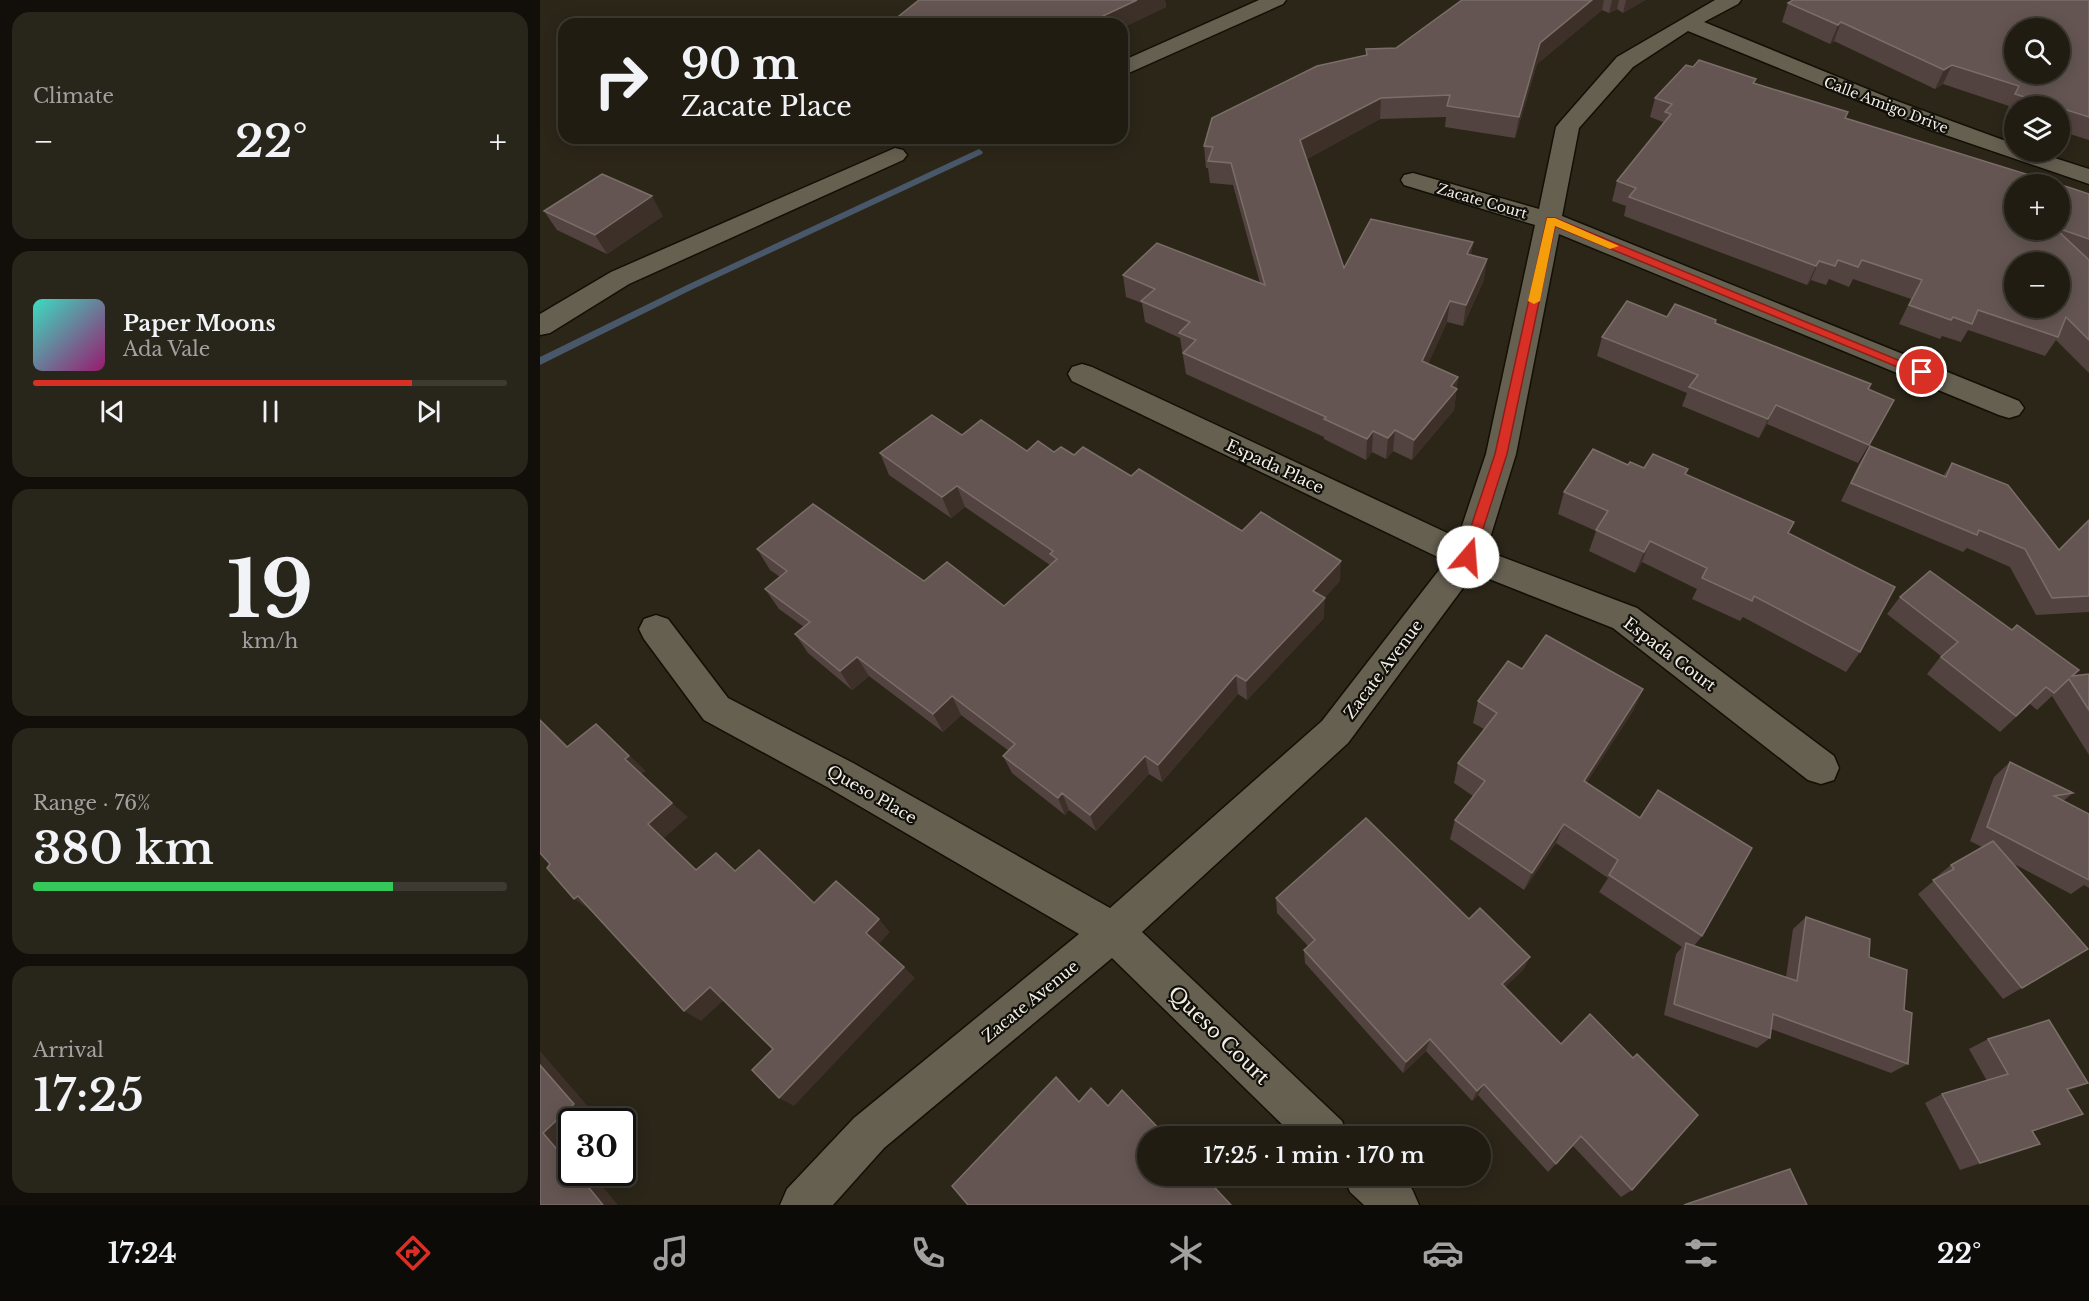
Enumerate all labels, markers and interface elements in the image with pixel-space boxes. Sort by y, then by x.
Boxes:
map controls [2004,18,2070,318]
button: search [2004,18,2070,84]
text: 90 m [681,38,799,90]
icon: right [582,42,660,120]
street label: Calle Amigo Drive [1821,73,1951,137]
text: Climate [33,84,114,108]
text: Zacate Place [681,90,852,123]
button: layers [2004,96,2070,162]
text: 22° [235,113,308,169]
text: − [33,121,54,162]
text: + [489,121,507,162]
button: + [2004,174,2070,240]
street label: Zacate Court [1435,180,1530,223]
button: − [2004,252,2070,318]
text: Paper Moons [123,310,276,337]
text: Ada Vale [123,337,210,361]
pin [1896,346,1947,397]
icon: arrive [1905,355,1938,388]
icon: previous [96,395,129,428]
icon: pause [254,395,287,428]
icon: next [412,395,445,428]
street label: Espada Place [1223,435,1327,497]
position arrow [1436,525,1500,589]
text: 19 [227,541,313,638]
street label: Espada Court [1620,613,1720,695]
street label: Zacate Avenue [1339,616,1427,722]
text: km/h [242,629,298,653]
street label: Queso Place [824,760,920,828]
text: Range · 76% [33,791,150,815]
text: 380 km [33,820,214,876]
street label: Zacate Avenue [978,956,1082,1046]
street label: Queso Court [1163,981,1275,1090]
text: Arrival [33,1038,104,1062]
text: 17:25 [33,1067,144,1123]
speed limit sign: 30 [558,1108,636,1186]
text: 17:25 · 1 min · 170 m [1203,1142,1425,1169]
icon: directions [392,1232,434,1274]
icon: music [650,1232,692,1274]
icon: phone [907,1232,949,1274]
icon: climate [1165,1232,1207,1274]
icon: car [1422,1232,1464,1274]
icon: filters [1680,1232,1722,1274]
text: 17:24 [108,1237,177,1270]
text: 22° [1937,1237,1981,1270]

